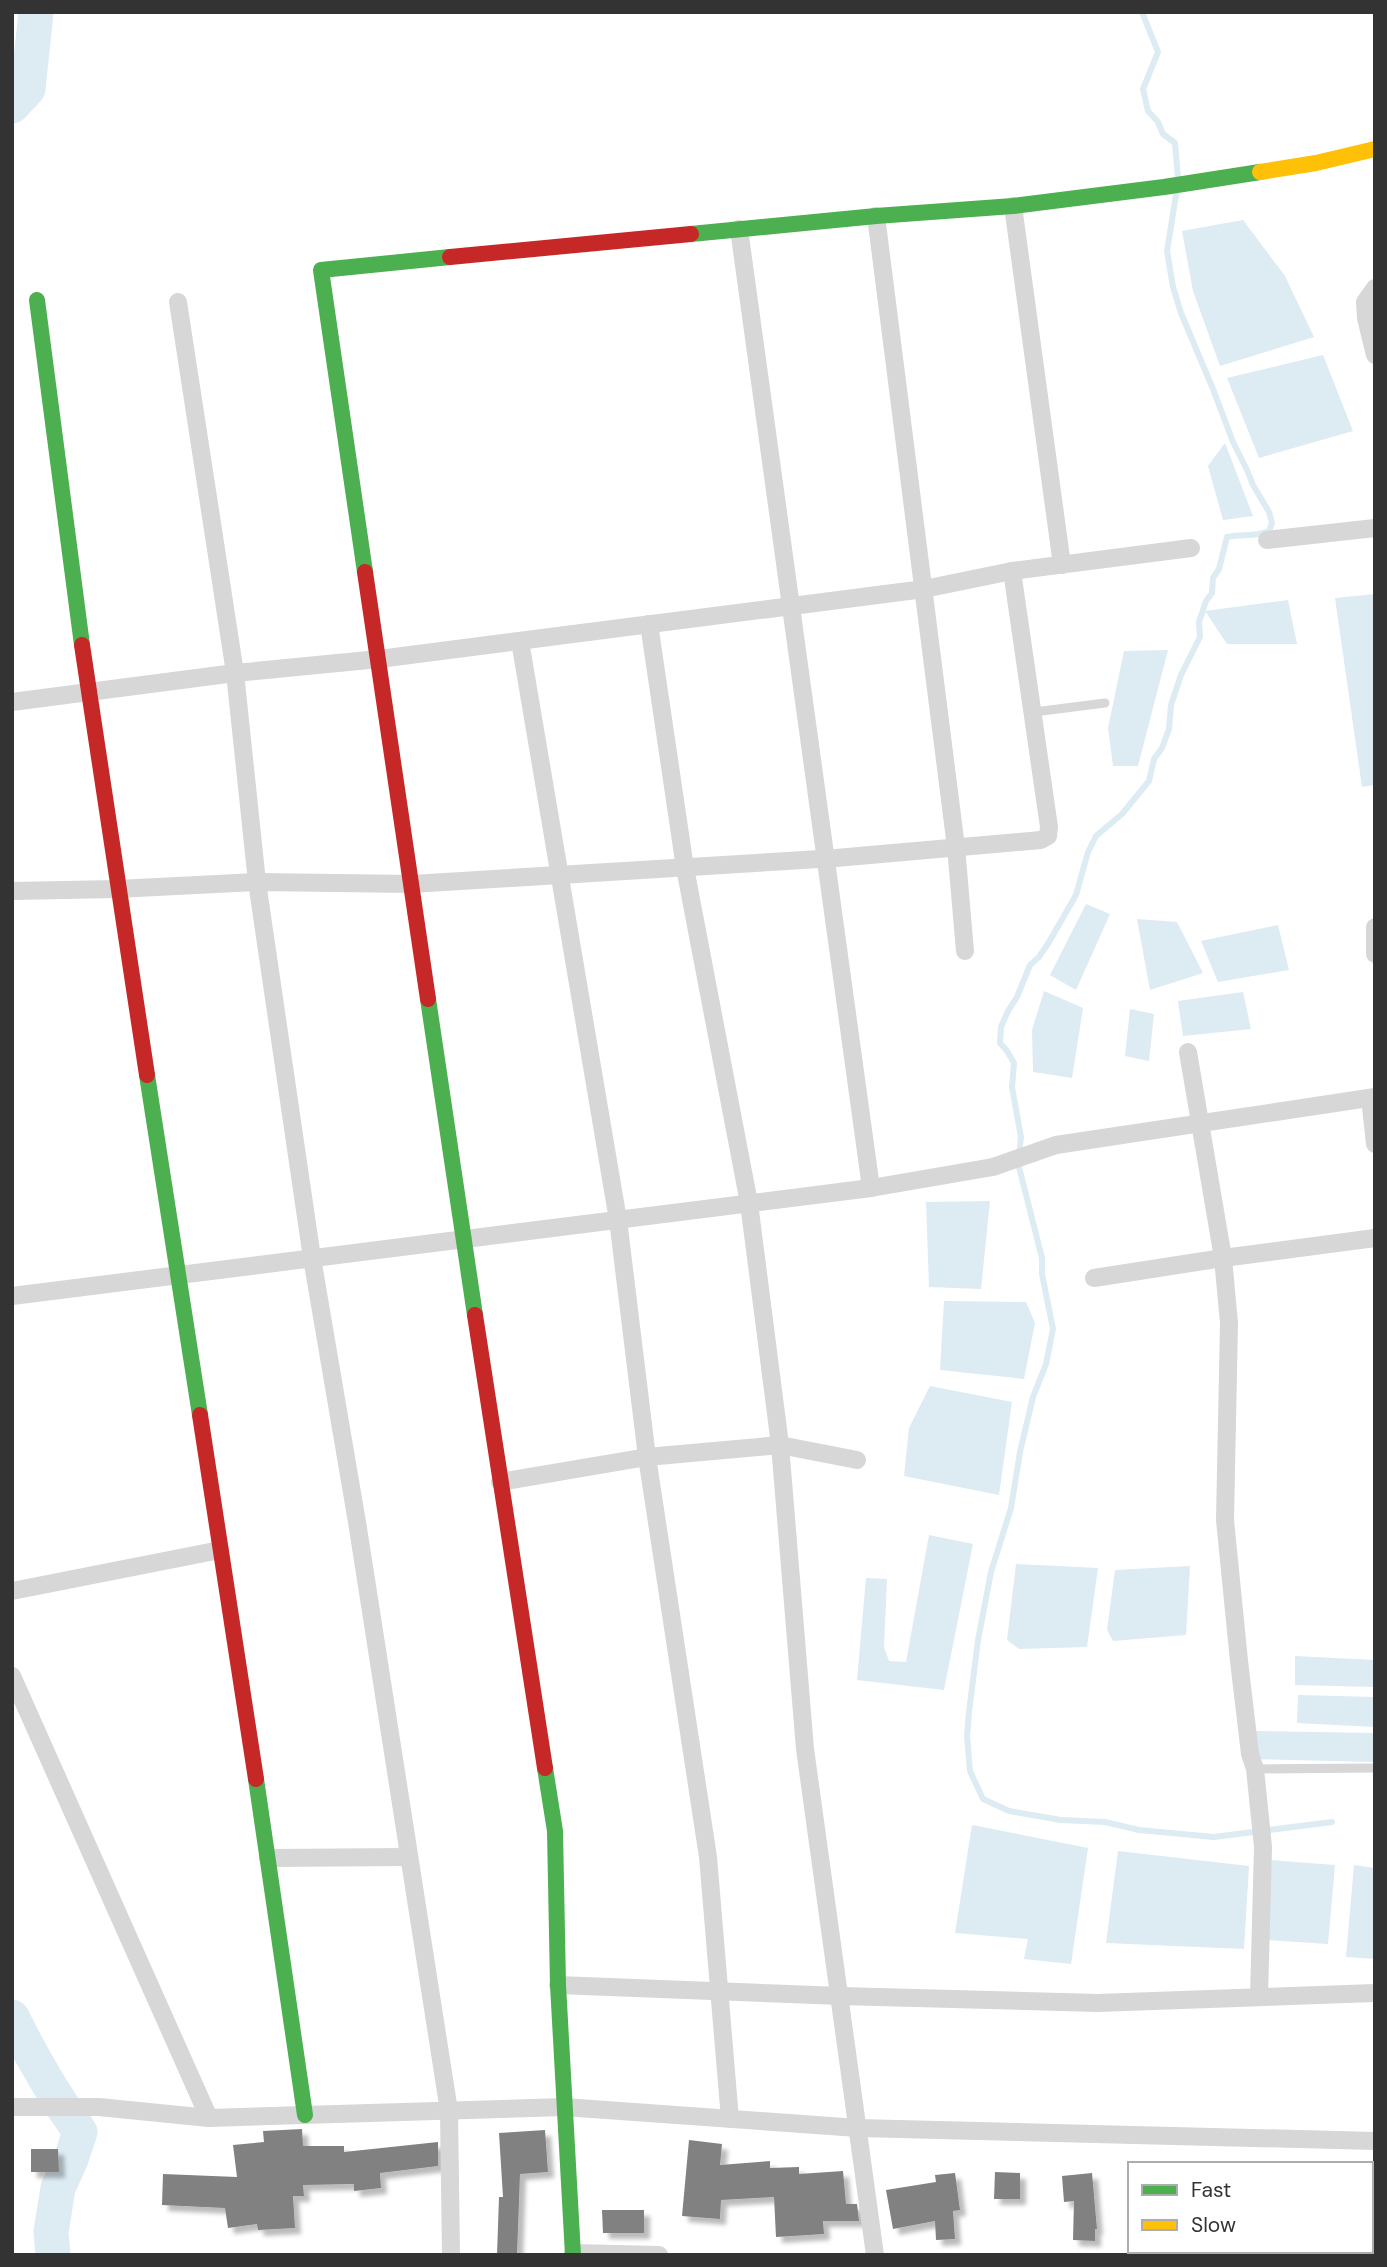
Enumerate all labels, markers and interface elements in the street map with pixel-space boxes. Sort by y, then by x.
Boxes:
legend [1128,2162,1373,2253]
text: Fast [1191,2176,1231,2204]
text: Slow [1191,2211,1236,2239]

